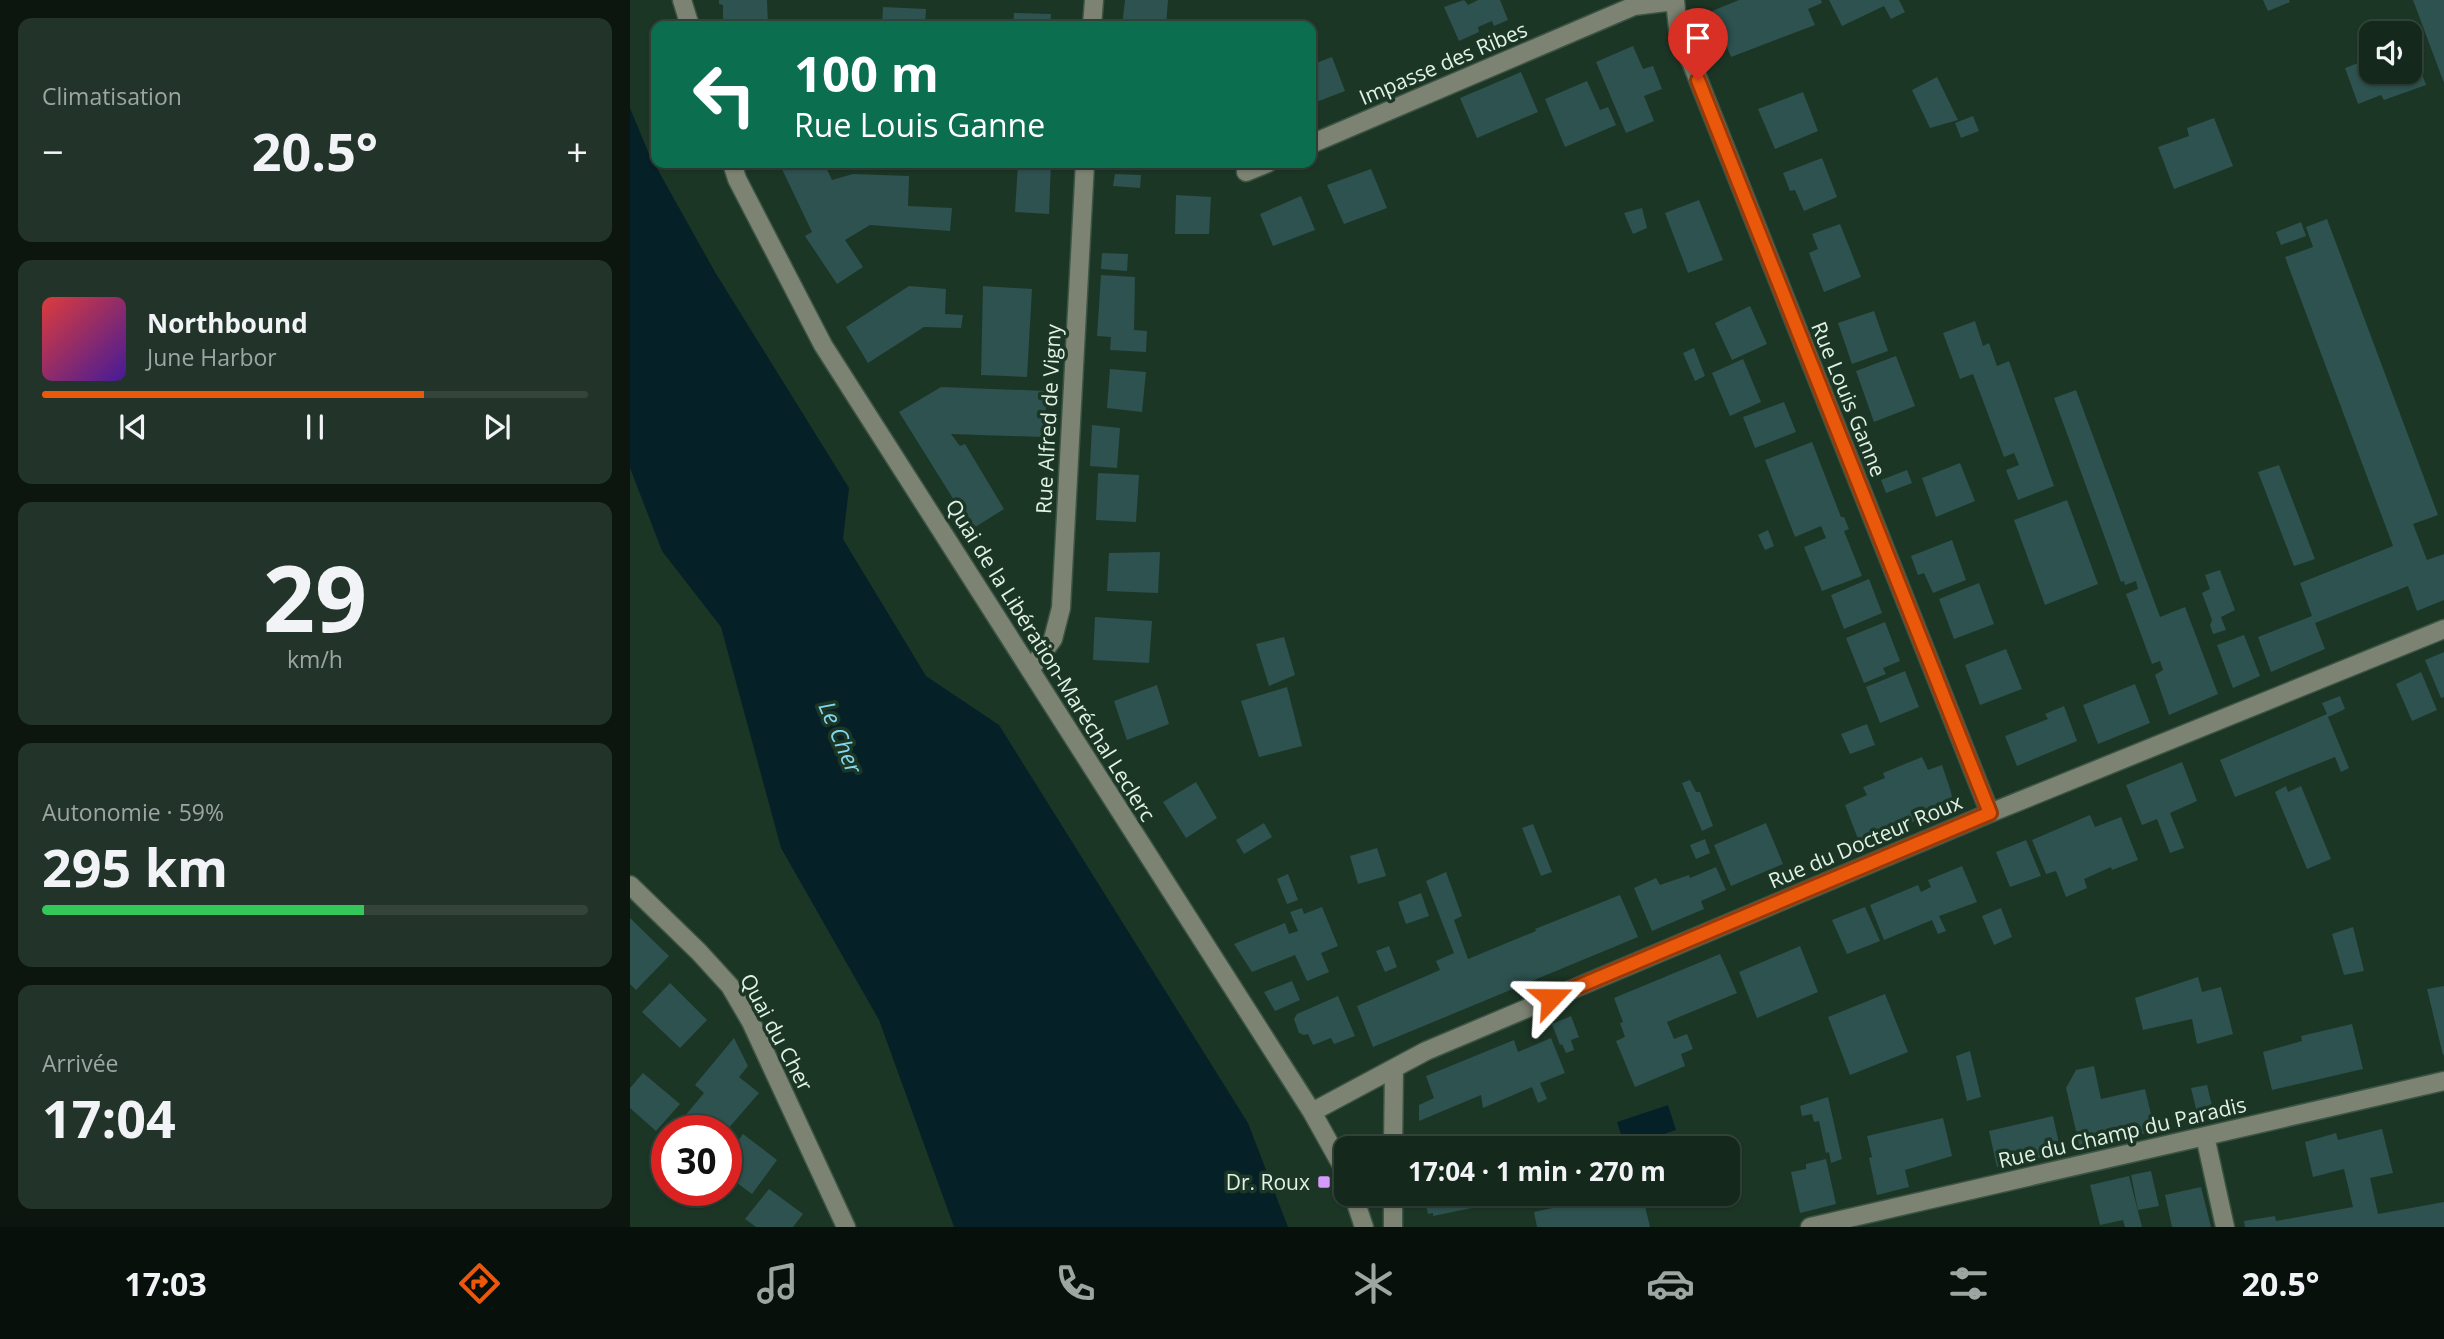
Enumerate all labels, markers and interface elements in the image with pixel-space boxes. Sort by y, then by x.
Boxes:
pin [1668,8,1728,80]
street label: Impasse des Ribes [1355,15,1531,111]
icon: arrive [1679,19,1717,57]
map controls [2359,21,2422,84]
button: sound [2359,21,2422,84]
text: 100 m [794,40,939,106]
icon: left [679,49,770,140]
text: Climatisation [42,80,182,112]
text: Rue Louis Ganne [794,103,1045,146]
text: 20.5° [252,115,378,186]
text: − [42,125,64,177]
text: + [566,125,588,177]
text: Northbound [147,305,308,341]
street label: Rue Louis Ganne [1805,317,1893,481]
street label: Rue Alfred de Vigny [1029,323,1067,515]
text: June Harbor [147,341,277,373]
icon: previous [114,408,152,446]
icon: pause [296,408,334,446]
icon: next [478,408,516,446]
street label: Quai de la Libération-Maréchal Leclerc [940,493,1162,827]
text: 29 [263,535,367,659]
text: km/h [287,643,343,675]
water label: Le Cher [811,696,871,779]
street label: Rue du Docteur Roux [1764,788,1966,894]
text: Autonomie · 59% [42,796,224,828]
text: 295 km [42,831,228,902]
position arrow [1514,961,1588,1035]
street label: Quai du Cher [734,968,820,1096]
text: Arrivée [42,1047,118,1079]
text: 17:04 [42,1082,176,1153]
street label: Rue du Champ du Paradis [1995,1090,2249,1174]
speed limit sign: 30 [651,1115,742,1206]
text: 17:04 · 1 min · 270 m [1408,1153,1666,1189]
place label: Dr. Roux [1226,1168,1310,1196]
marker: Dr. Roux [1316,1174,1332,1190]
icon: directions [455,1259,504,1308]
icon: music [753,1259,802,1308]
icon: phone [1051,1259,1100,1308]
icon: climate [1349,1259,1398,1308]
icon: car [1646,1259,1695,1308]
icon: filters [1944,1259,1993,1308]
text: 17:03 [124,1262,207,1305]
text: 20.5° [2242,1262,2320,1305]

